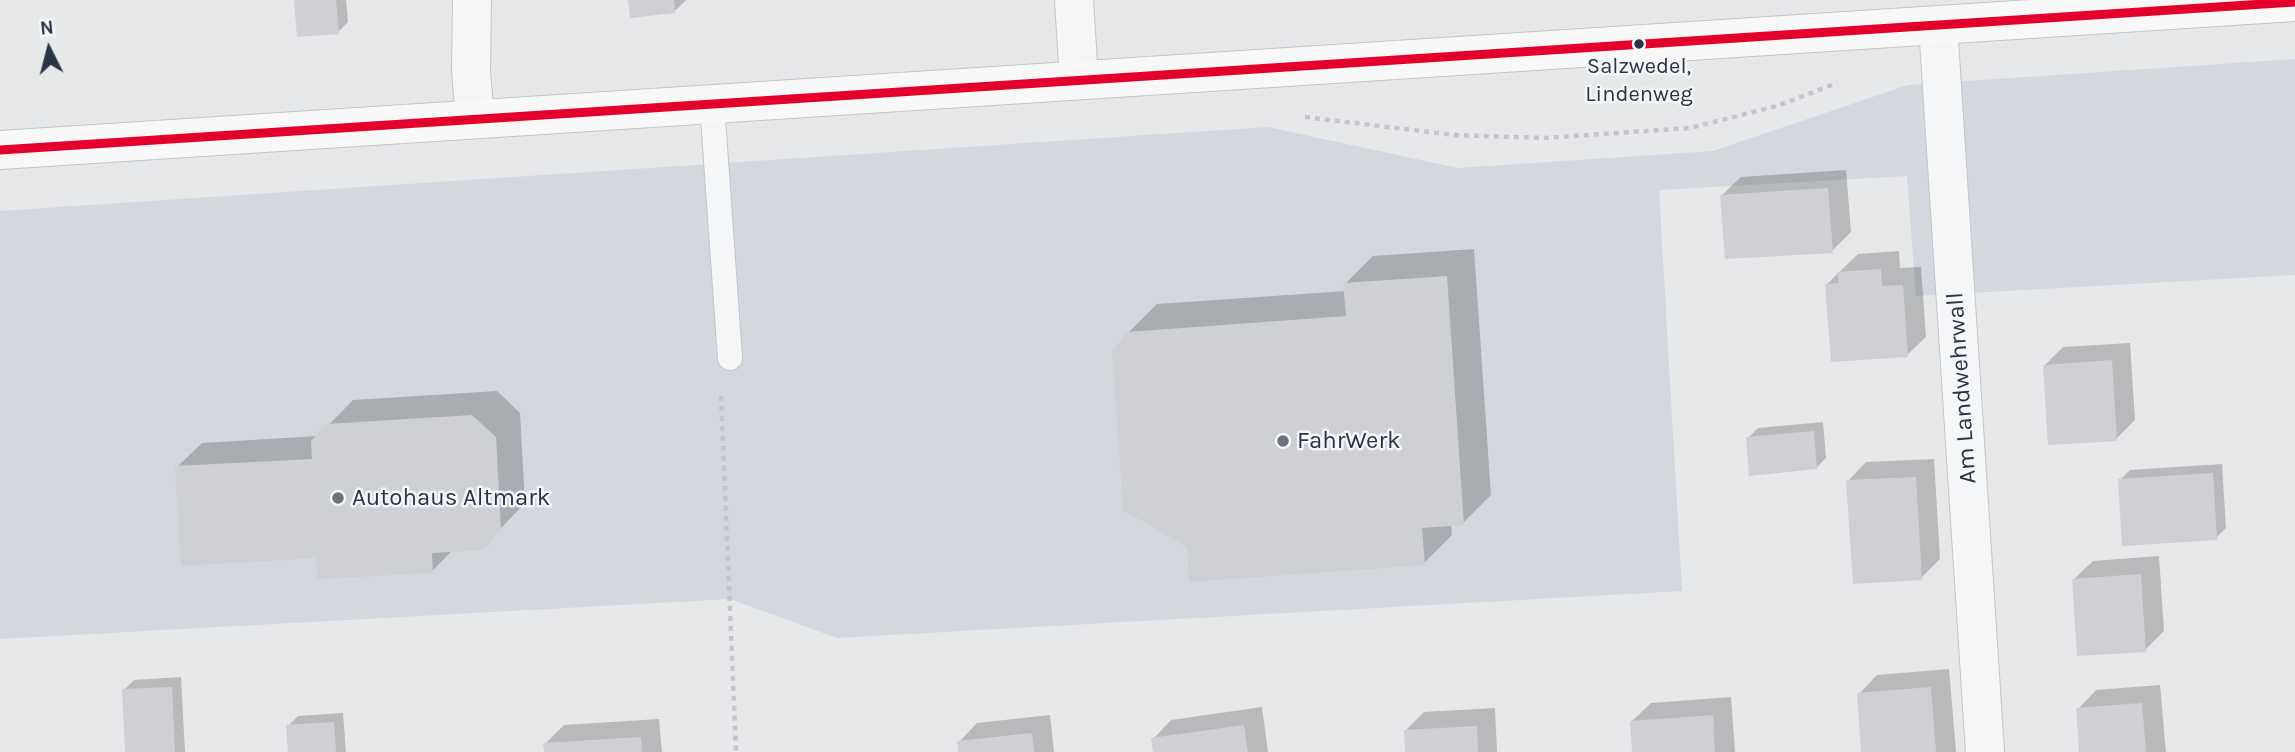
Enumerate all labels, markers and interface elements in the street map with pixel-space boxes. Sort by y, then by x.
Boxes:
north arrow [14,14,84,84]
text: N [39,16,55,40]
marker: Salzwedel, Lindenweg [1632,37,1646,51]
place label: Salzwedel, Lindenweg [1585,54,1693,106]
street label: Am Landwehrwall [1941,291,1983,485]
place label: FahrWerk [1297,427,1401,455]
marker: FahrWerk [1275,433,1291,449]
place label: Autohaus Altmark [352,484,550,512]
marker: Autohaus Altmark [330,490,346,506]

